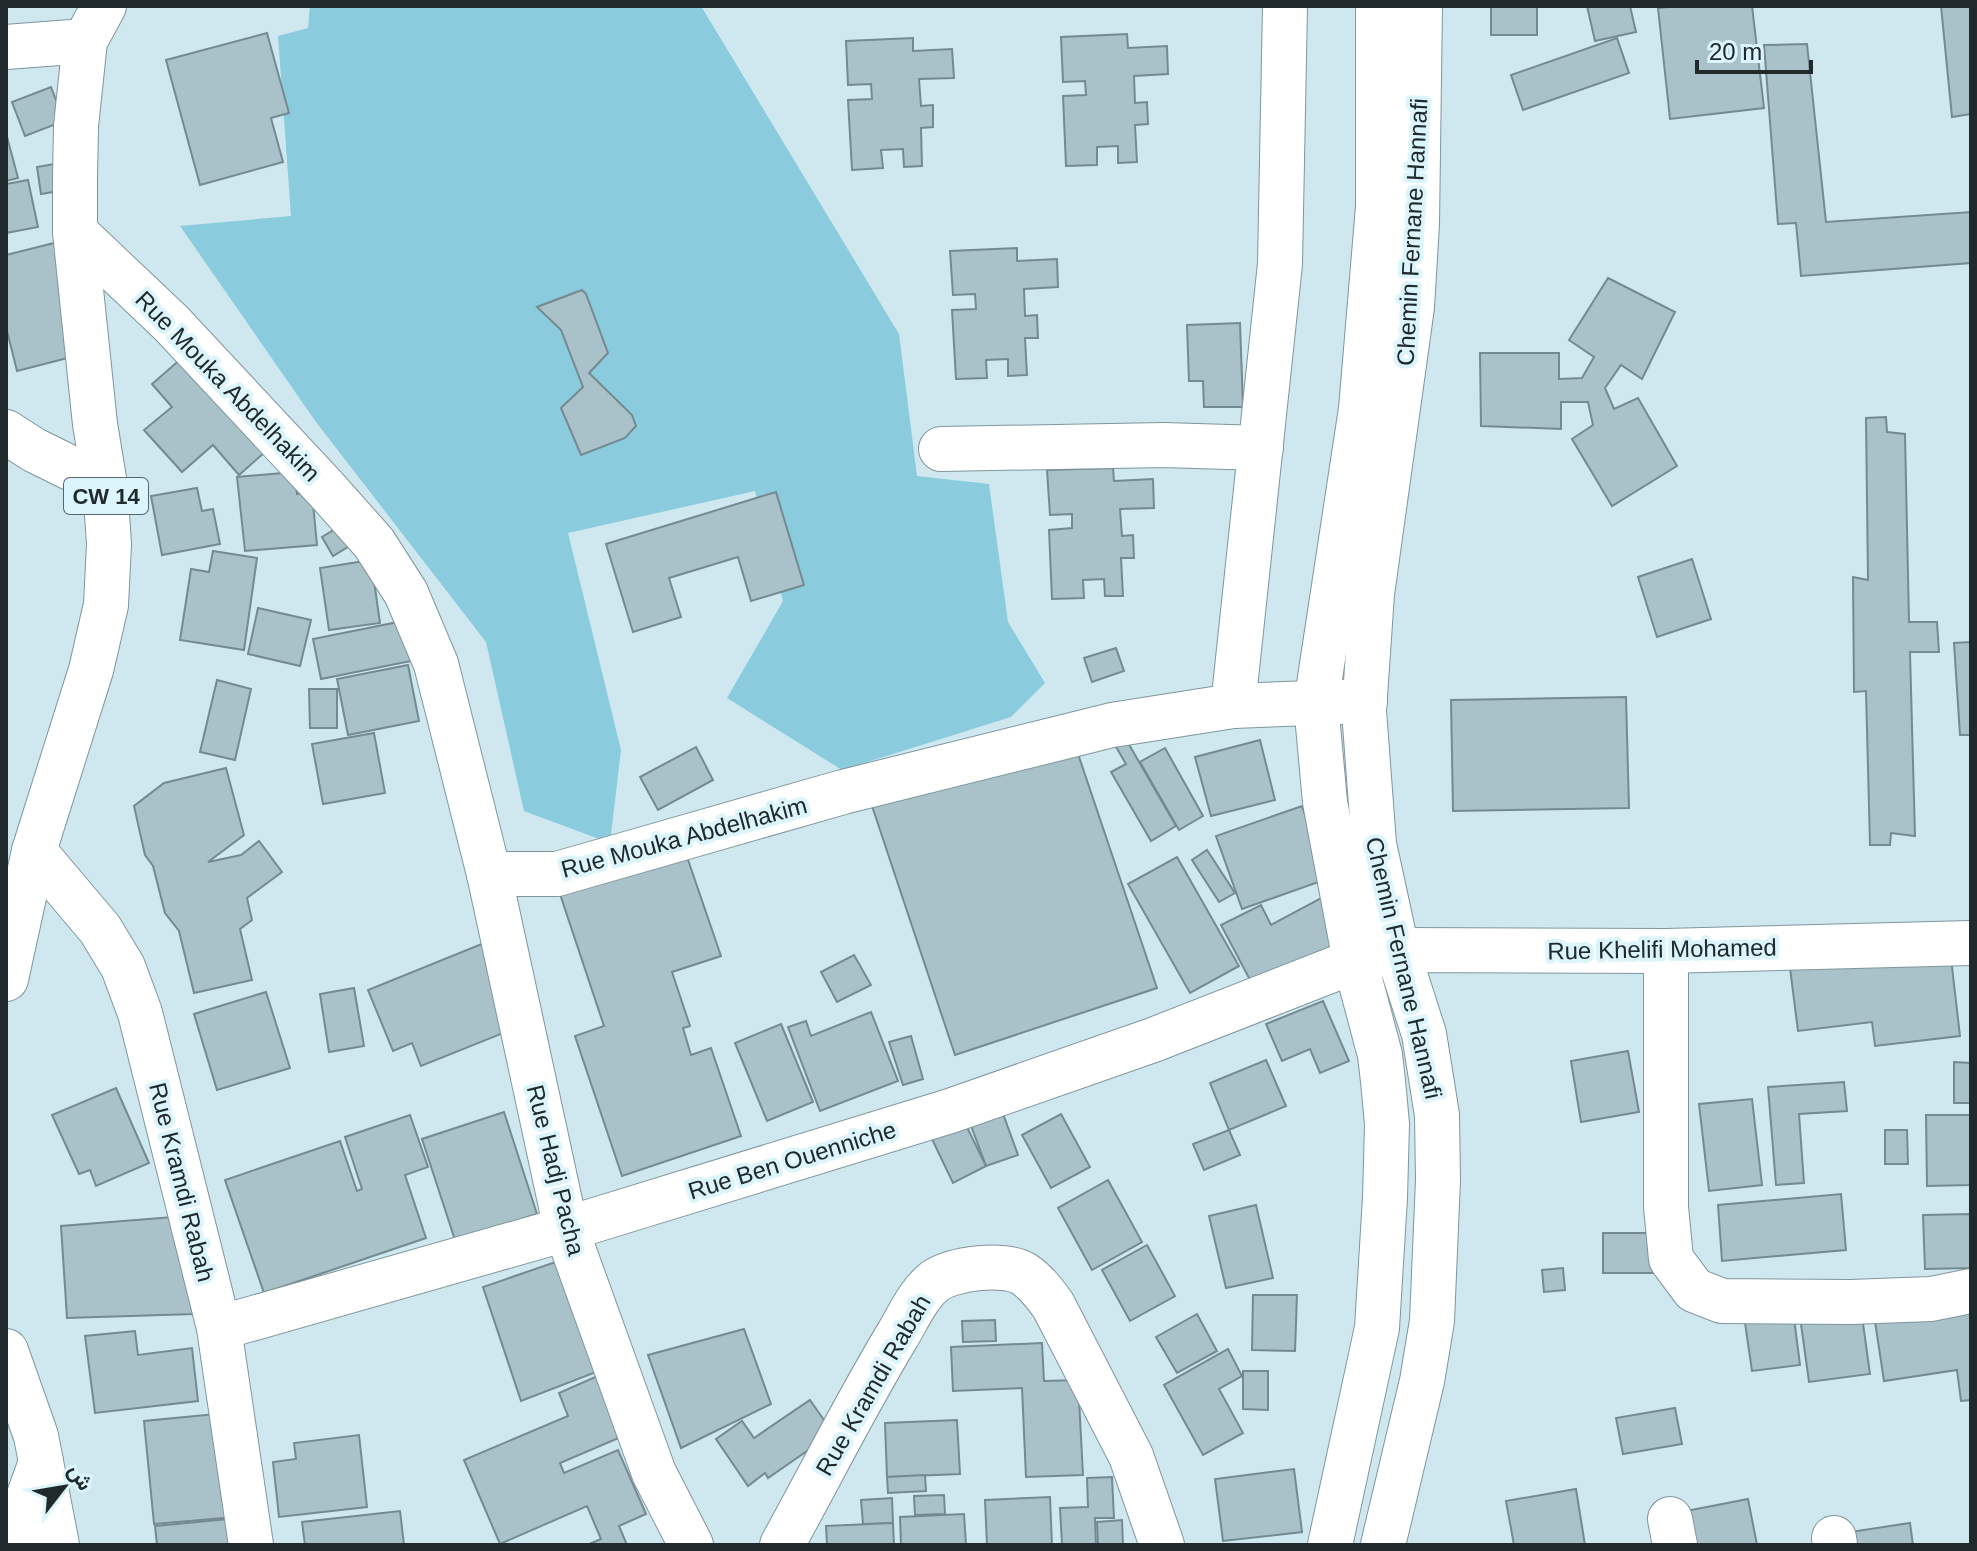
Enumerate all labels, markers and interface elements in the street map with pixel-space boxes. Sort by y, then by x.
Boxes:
scale bar [1697,24,1811,74]
text: 20 m [1709,38,1762,65]
street label: Chemin Fernane Hannafi [1392,97,1432,367]
street label: Rue Mouka Abdelhakim [130,285,326,487]
road number: CW 14 [64,478,148,514]
street label: Rue Mouka Abdelhakim [558,791,810,883]
street label: Chemin Fernane Hannafi [1361,834,1447,1102]
street label: Rue Khelifi Mohamed [1547,933,1777,965]
street label: Rue Kramdi Rabah [144,1080,220,1284]
street label: Rue Hadj Pacha [522,1082,590,1259]
street label: Rue Ben Ouenniche [685,1115,899,1205]
street label: Rue Kramdi Rabah [810,1290,936,1480]
north arrow [24,1447,104,1527]
text: ش [62,1459,98,1495]

